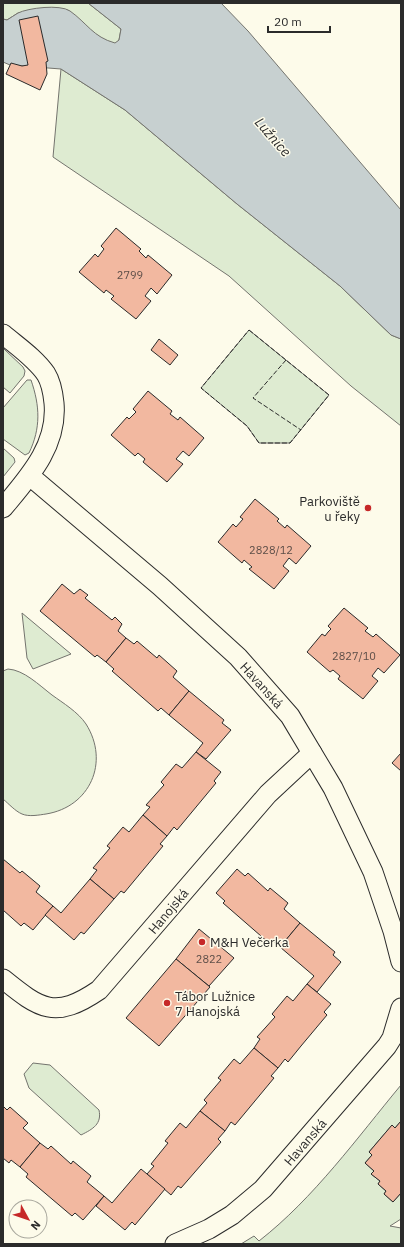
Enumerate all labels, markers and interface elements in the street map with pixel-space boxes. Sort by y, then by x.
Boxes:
scale bar [268,8,330,34]
text: 20 m [274,14,302,29]
water label: Lužnice [251,114,295,160]
house number: 2799 [117,268,143,282]
place label: Parkoviště u řeky [299,493,361,525]
marker: Parkoviště u řeky [363,503,373,513]
house number: 2828/12 [249,543,293,557]
house number: 2827/10 [332,649,376,663]
street label: Havanská [236,659,287,712]
street label: Hanojská [144,885,192,938]
place label: M&H Večerka [210,934,289,951]
marker: M&H Večerka [197,937,207,947]
house number: 2822 [196,952,222,966]
place label: Tábor Lužnice 7 Hanojská [175,988,255,1020]
marker: Tábor Lužnice 7 Hanojská [162,998,172,1008]
street label: Havanská [280,1115,330,1169]
north arrow [8,1199,48,1239]
text: N [28,1218,44,1233]

